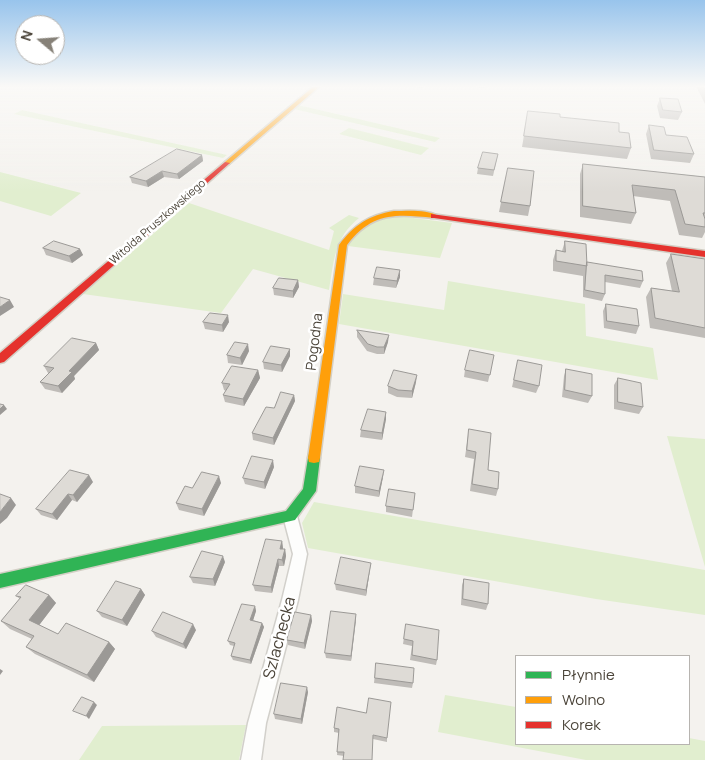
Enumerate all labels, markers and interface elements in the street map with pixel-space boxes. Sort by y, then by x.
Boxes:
north arrow [15,15,65,65]
text: N [16,28,37,43]
street label: Witolda Pruszkowskiego [107,177,209,267]
street label: Pogodna [303,312,327,372]
street label: Szlachecka [260,595,300,681]
legend [515,655,690,745]
text: Płynnie [562,664,615,685]
text: Wolno [562,689,605,710]
text: Korek [562,714,601,735]

